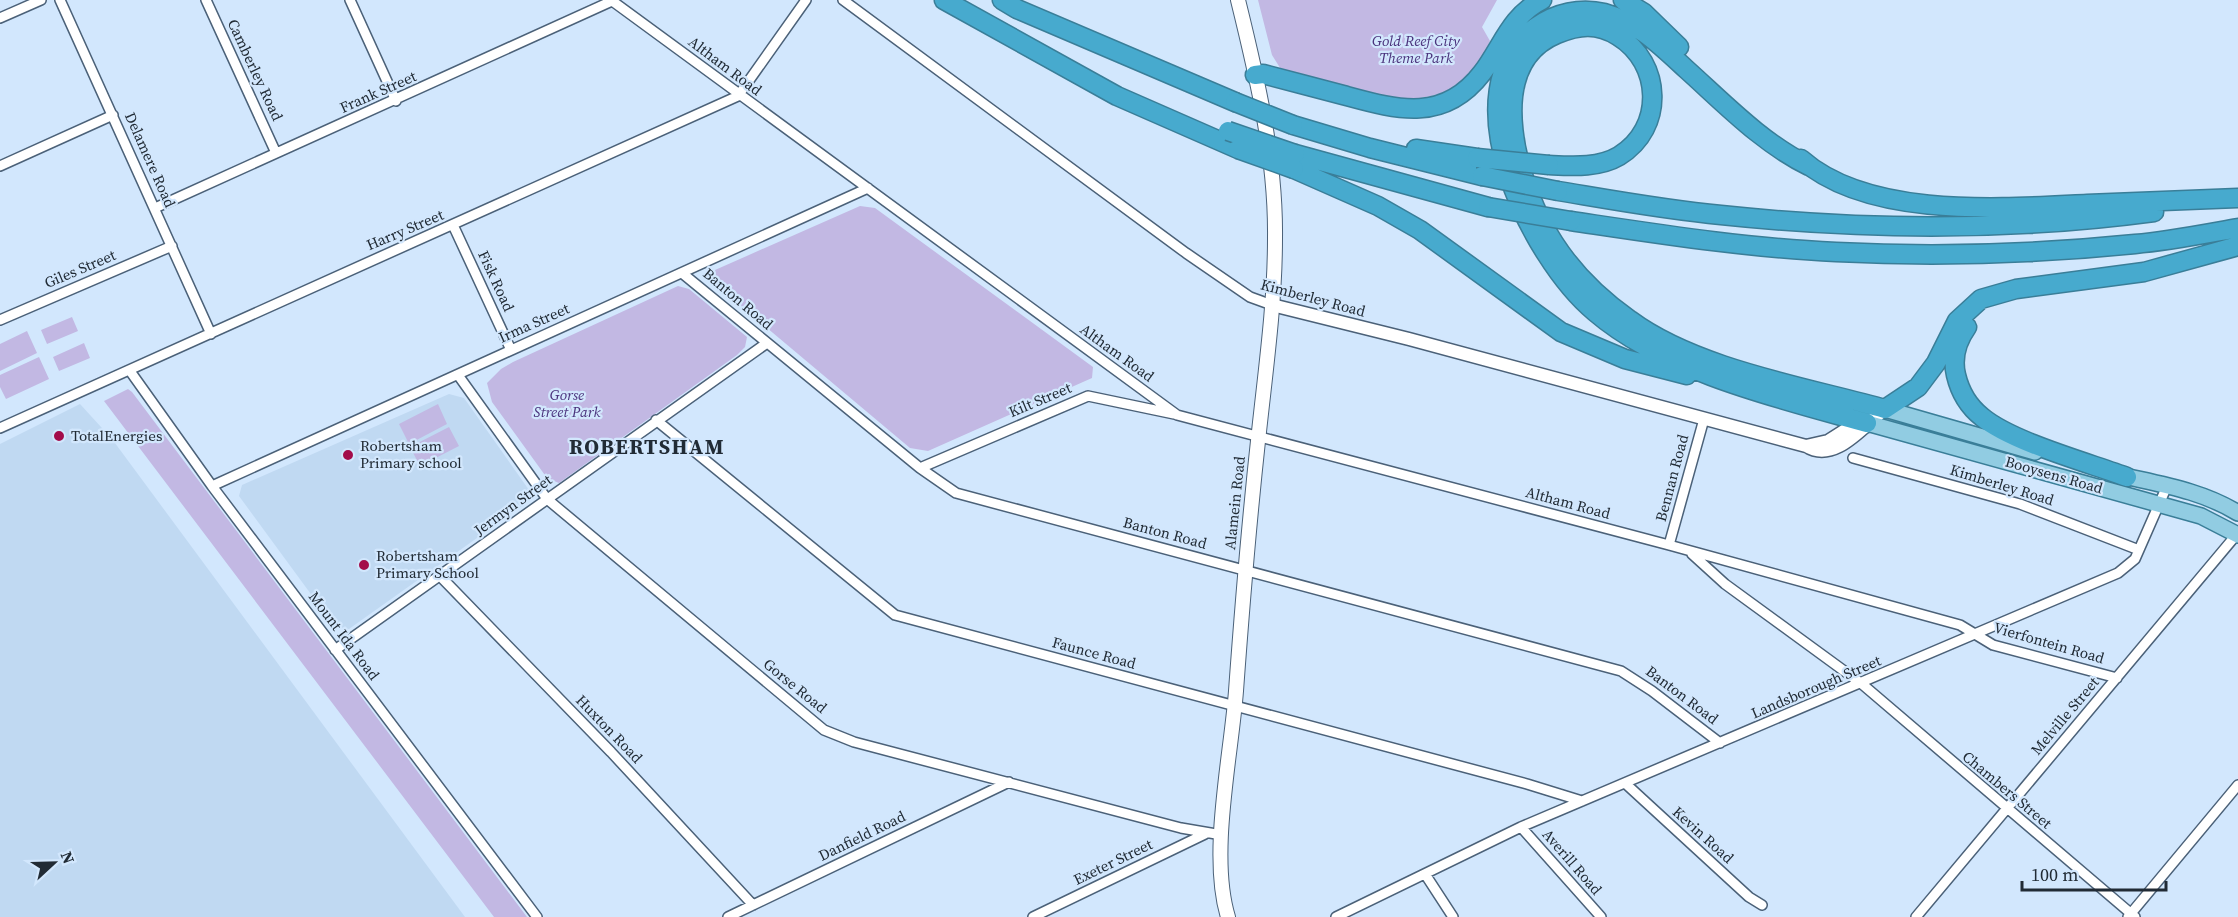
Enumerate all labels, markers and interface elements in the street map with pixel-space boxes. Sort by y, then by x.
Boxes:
street label: Camberley Road [223,15,288,125]
park label: Gold Reef City Theme Park [1372,30,1461,68]
street label: Altham Road [684,31,767,100]
street label: Frank Street [336,65,419,118]
street label: Delamere Road [120,109,181,211]
street label: Harry Street [363,204,447,255]
street label: Giles Street [41,244,119,293]
street label: Fisk Road [473,247,520,315]
street label: Banton Road [699,263,778,335]
street label: Kimberley Road [1258,273,1368,322]
street label: Irma Street [495,298,573,347]
street label: Altham Road [1076,319,1159,387]
street label: Kilt Street [1005,377,1074,422]
park label: Gorse Street Park [533,384,601,422]
place label: TotalEnergies [71,425,162,446]
marker: TotalEnergies [52,429,66,443]
district label: ROBERTSHAM [569,432,725,461]
street label: Bennan Road [1650,432,1693,524]
place label: Robertsham Primary school [360,435,462,473]
marker: Robertsham Primary school [341,448,355,462]
street label: Booysens Road [2003,451,2106,499]
street label: Alamein Road [1219,455,1250,551]
street label: Kimberley Road [1948,459,2057,510]
street label: Jermyn Street [469,469,556,541]
street label: Altham Road [1523,481,1613,524]
street label: Banton Road [1121,511,1210,554]
place label: Robertsham Primary School [376,545,479,583]
marker: Robertsham Primary School [357,558,371,572]
street label: Mount Ida Road [304,587,385,685]
street label: Vierfontein Road [1991,617,2107,668]
street label: Faunce Road [1050,631,1139,674]
street label: Landsborough Street [1748,650,1884,723]
street label: Gorse Road [759,653,832,718]
street label: Banton Road [1642,660,1723,729]
street label: Melville Street [2026,672,2104,759]
street label: Huxton Road [571,690,648,768]
street label: Chambers Street [1958,746,2057,833]
street label: Kevin Road [1668,801,1739,868]
street label: Danfield Road [815,805,909,866]
street label: Averill Road [1538,824,1607,900]
north arrow [24,833,84,893]
street label: Exeter Street [1070,833,1156,890]
text: N [56,848,80,867]
scale bar [2022,854,2166,892]
text: 100 m [2031,862,2078,887]

